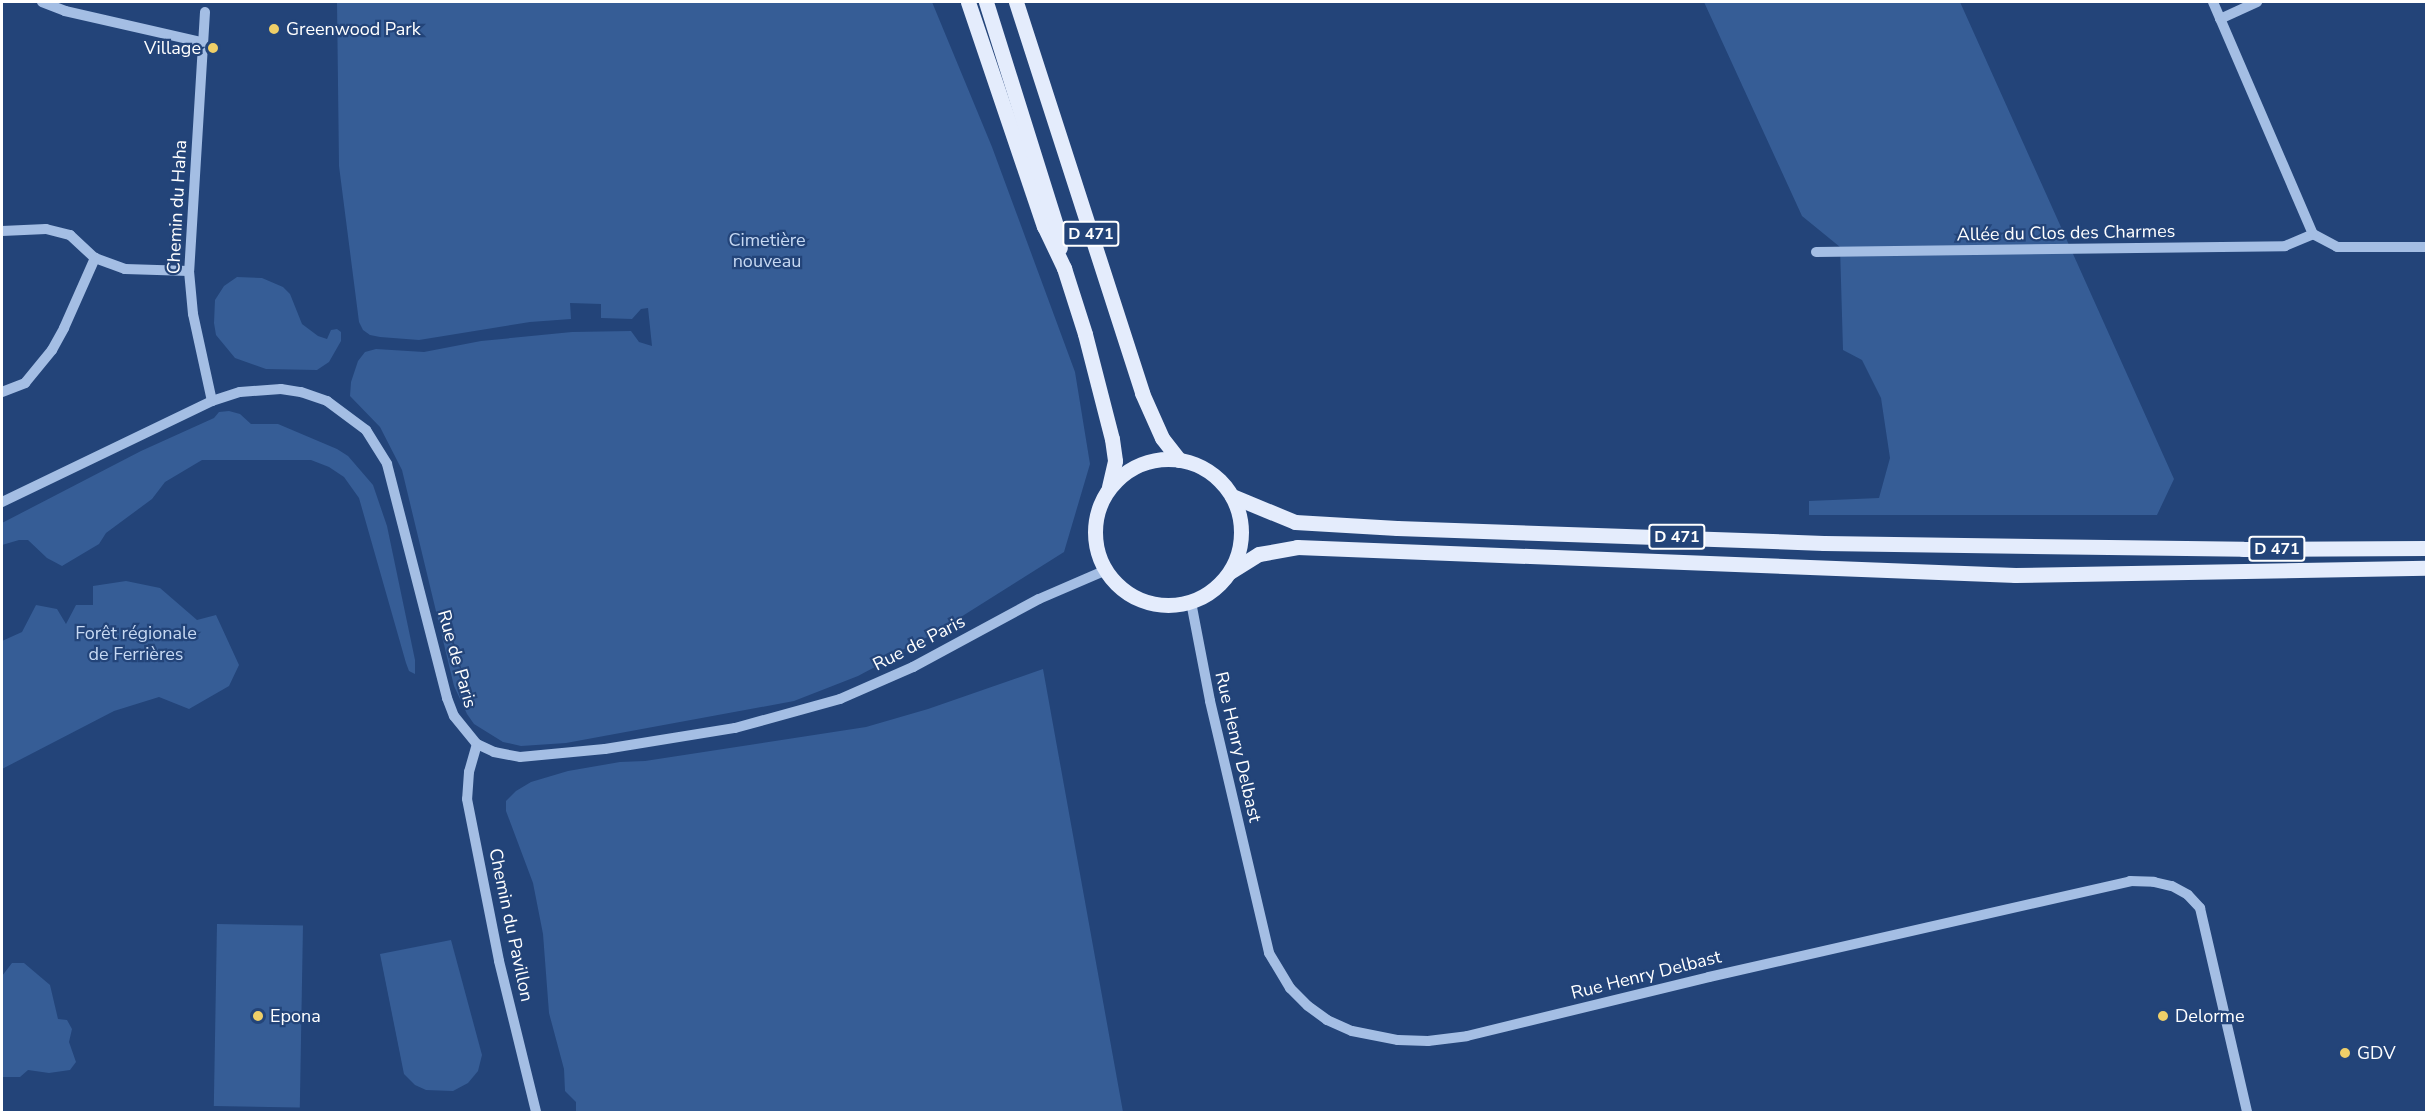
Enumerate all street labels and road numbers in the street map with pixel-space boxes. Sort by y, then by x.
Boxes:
street label: Chemin du Haha [163,139,191,275]
street label: Allée du Clos des Charmes [1957,220,2175,246]
road number: D 471 [1061,221,1121,247]
road number: D 471 [1647,524,1707,550]
road number: D 471 [2247,536,2307,562]
street label: Rue de Paris [433,608,481,710]
street label: Rue de Paris [869,610,969,676]
street label: Rue Henry Delbast [1210,670,1266,824]
street label: Chemin du Pavillon [484,846,538,1004]
street label: Rue Henry Delbast [1569,946,1723,1004]

